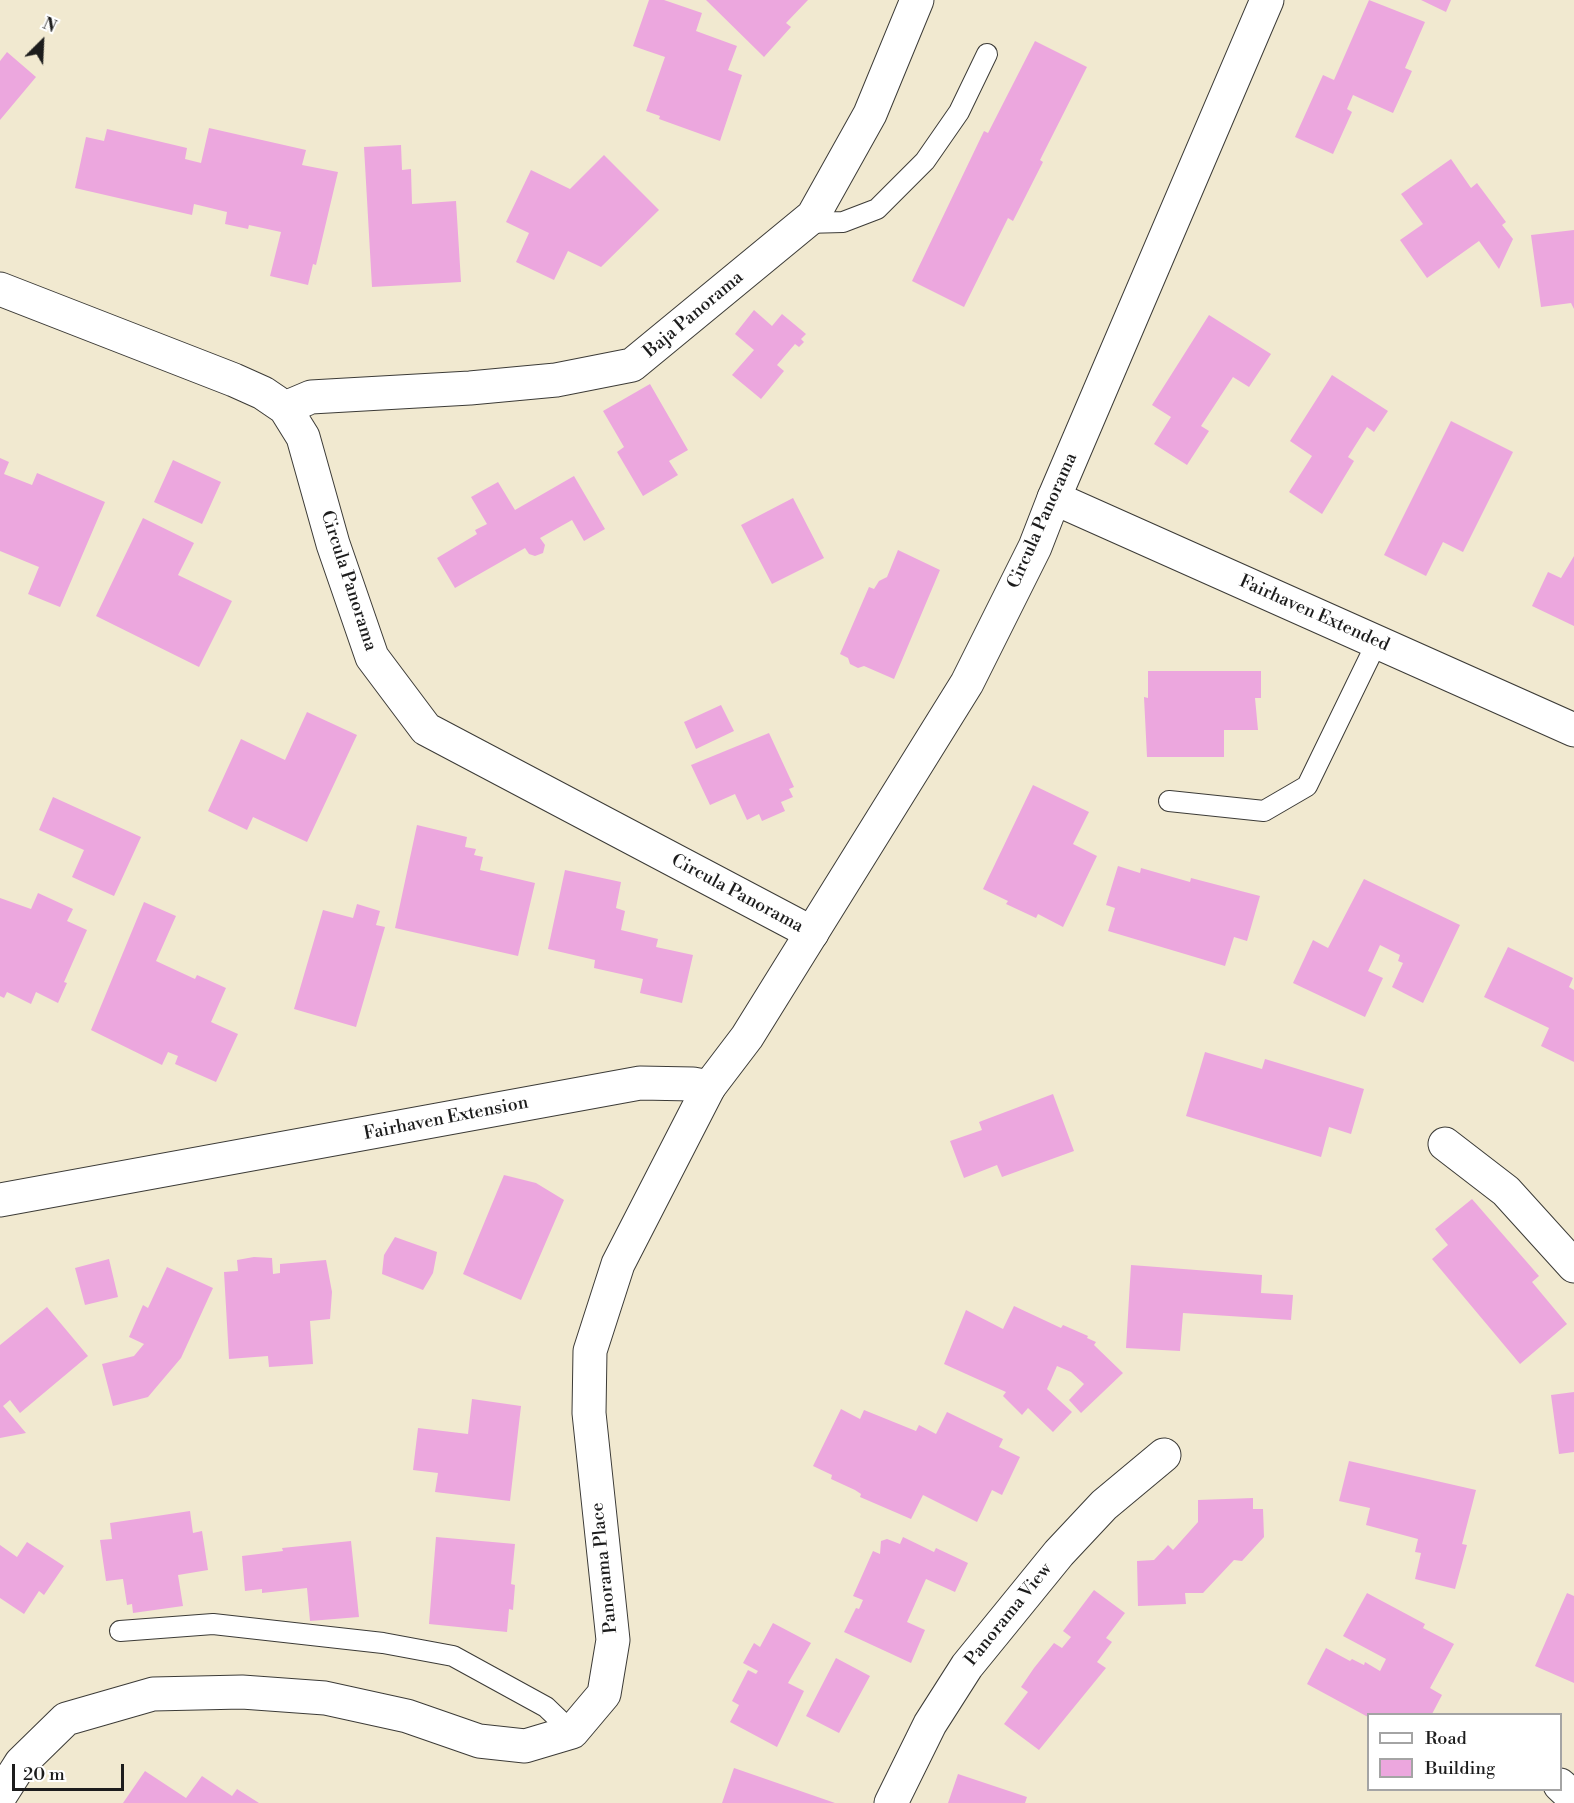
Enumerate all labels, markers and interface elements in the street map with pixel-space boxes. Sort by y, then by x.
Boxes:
north arrow [12,12,72,72]
text: N [39,14,59,37]
street label: Baja Panorama [640,267,748,363]
street label: Circula Panorama [1003,450,1083,592]
street label: Circula Panorama [315,508,381,654]
street label: Fairhaven Extended [1235,571,1393,657]
street label: Circula Panorama [667,850,807,938]
street label: Fairhaven Extension [362,1092,530,1146]
street label: Panorama Place [587,1501,623,1635]
street label: Panorama View [961,1559,1057,1671]
legend [1367,1713,1562,1791]
text: Road [1425,1727,1467,1750]
scale bar [15,1752,128,1790]
text: Building [1425,1757,1495,1780]
text: 20 m [23,1763,65,1786]

